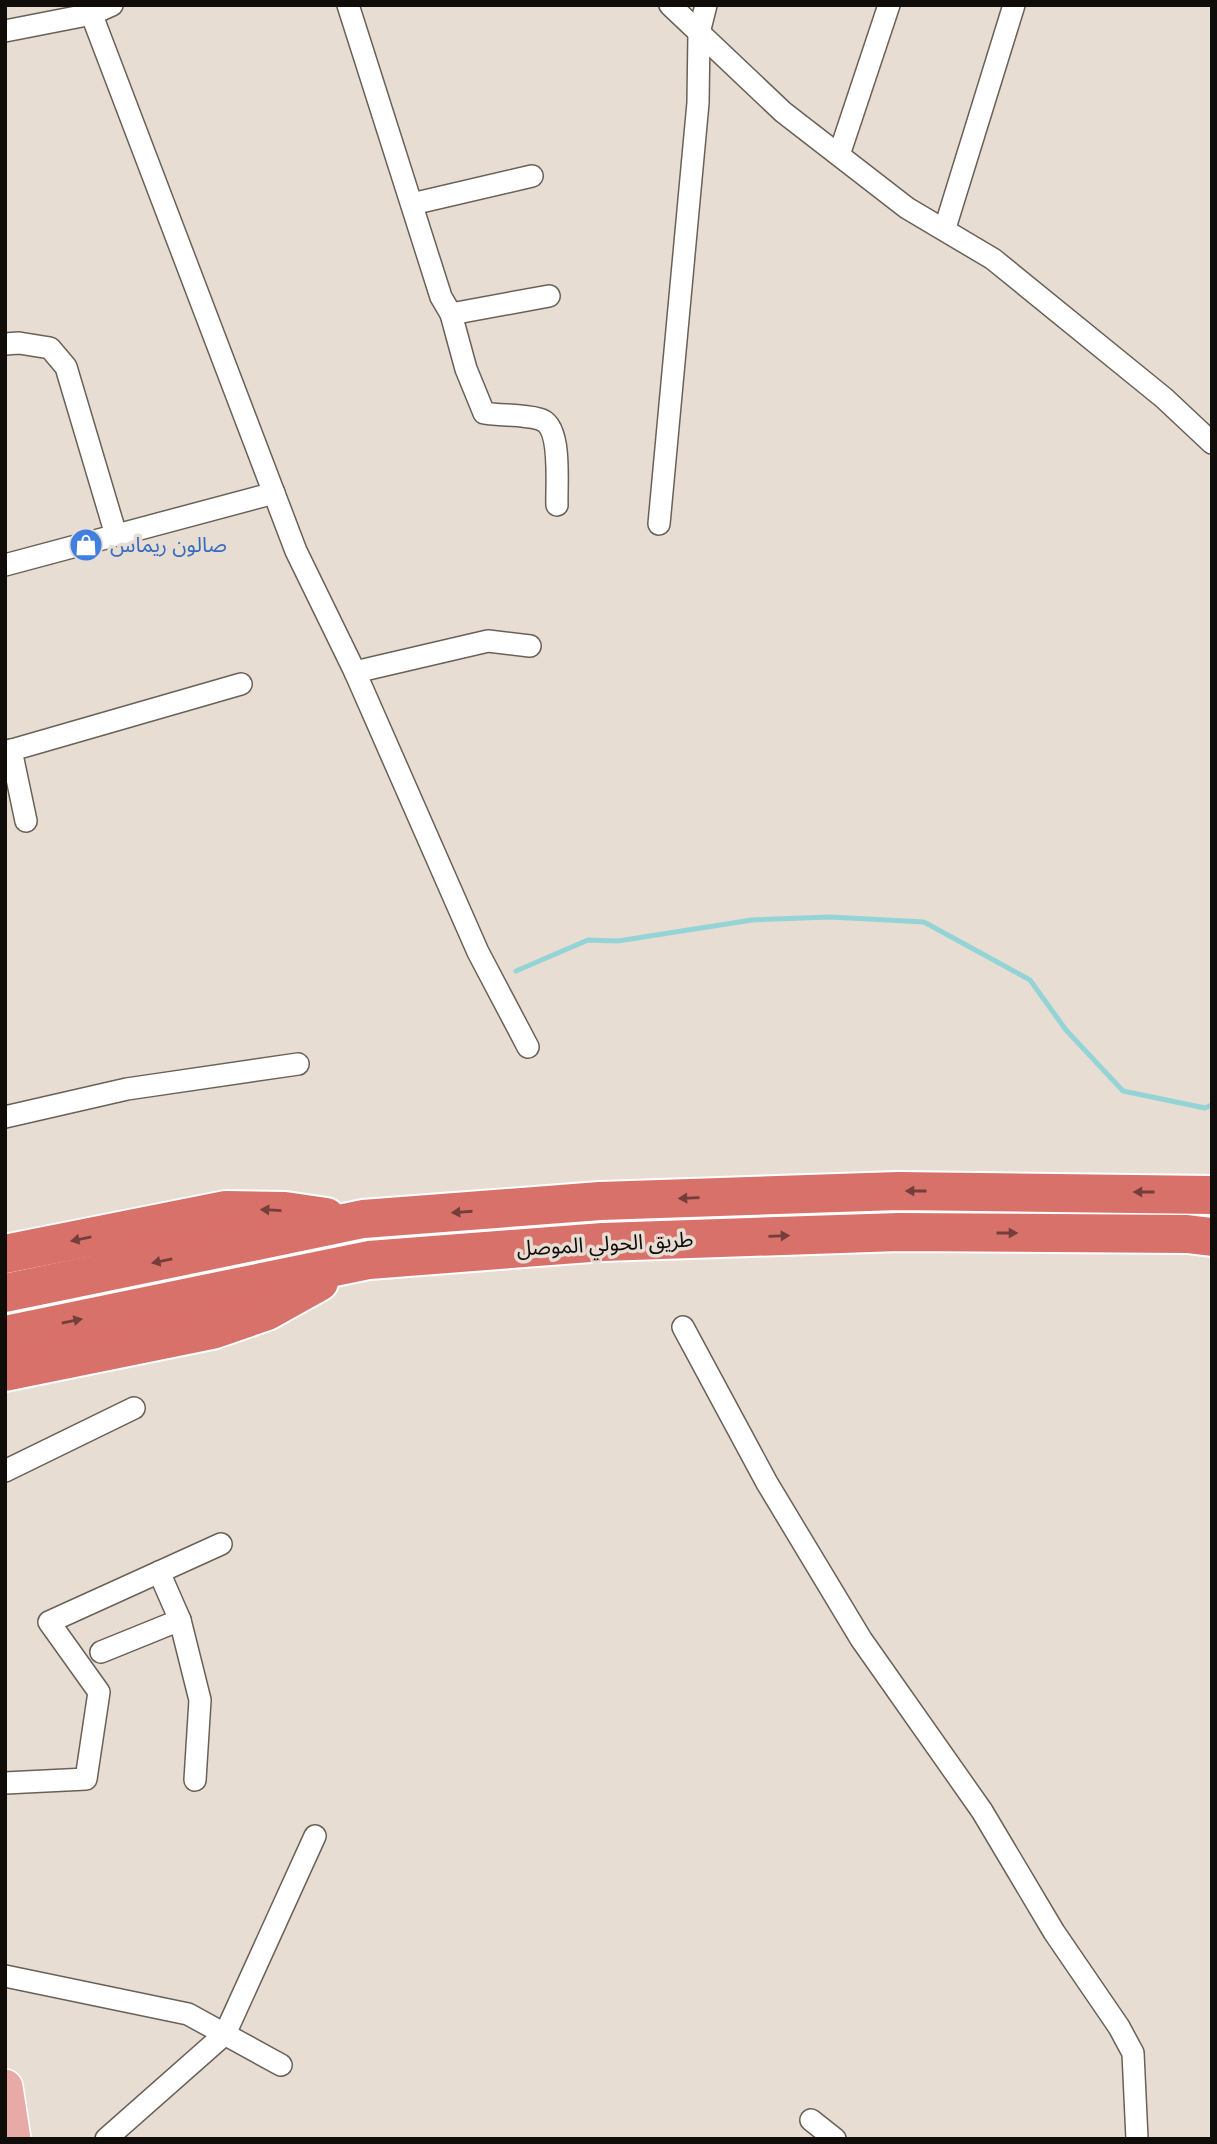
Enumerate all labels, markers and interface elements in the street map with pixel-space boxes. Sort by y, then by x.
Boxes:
shop icon: صالون ريماس [67,526,105,564]
place label: صالون ريماس [110,533,227,557]
one-way arrow [905,1185,927,1197]
one-way arrow [1132,1186,1154,1198]
one-way arrow [678,1193,700,1204]
one-way arrow [259,1204,281,1215]
one-way arrow [451,1207,473,1218]
street label: طريق الحولي الموصل [516,1227,694,1264]
one-way arrow [996,1227,1018,1239]
one-way arrow [769,1231,791,1242]
one-way arrow [70,1233,92,1244]
one-way arrow [151,1255,173,1266]
one-way arrow [61,1315,83,1326]

